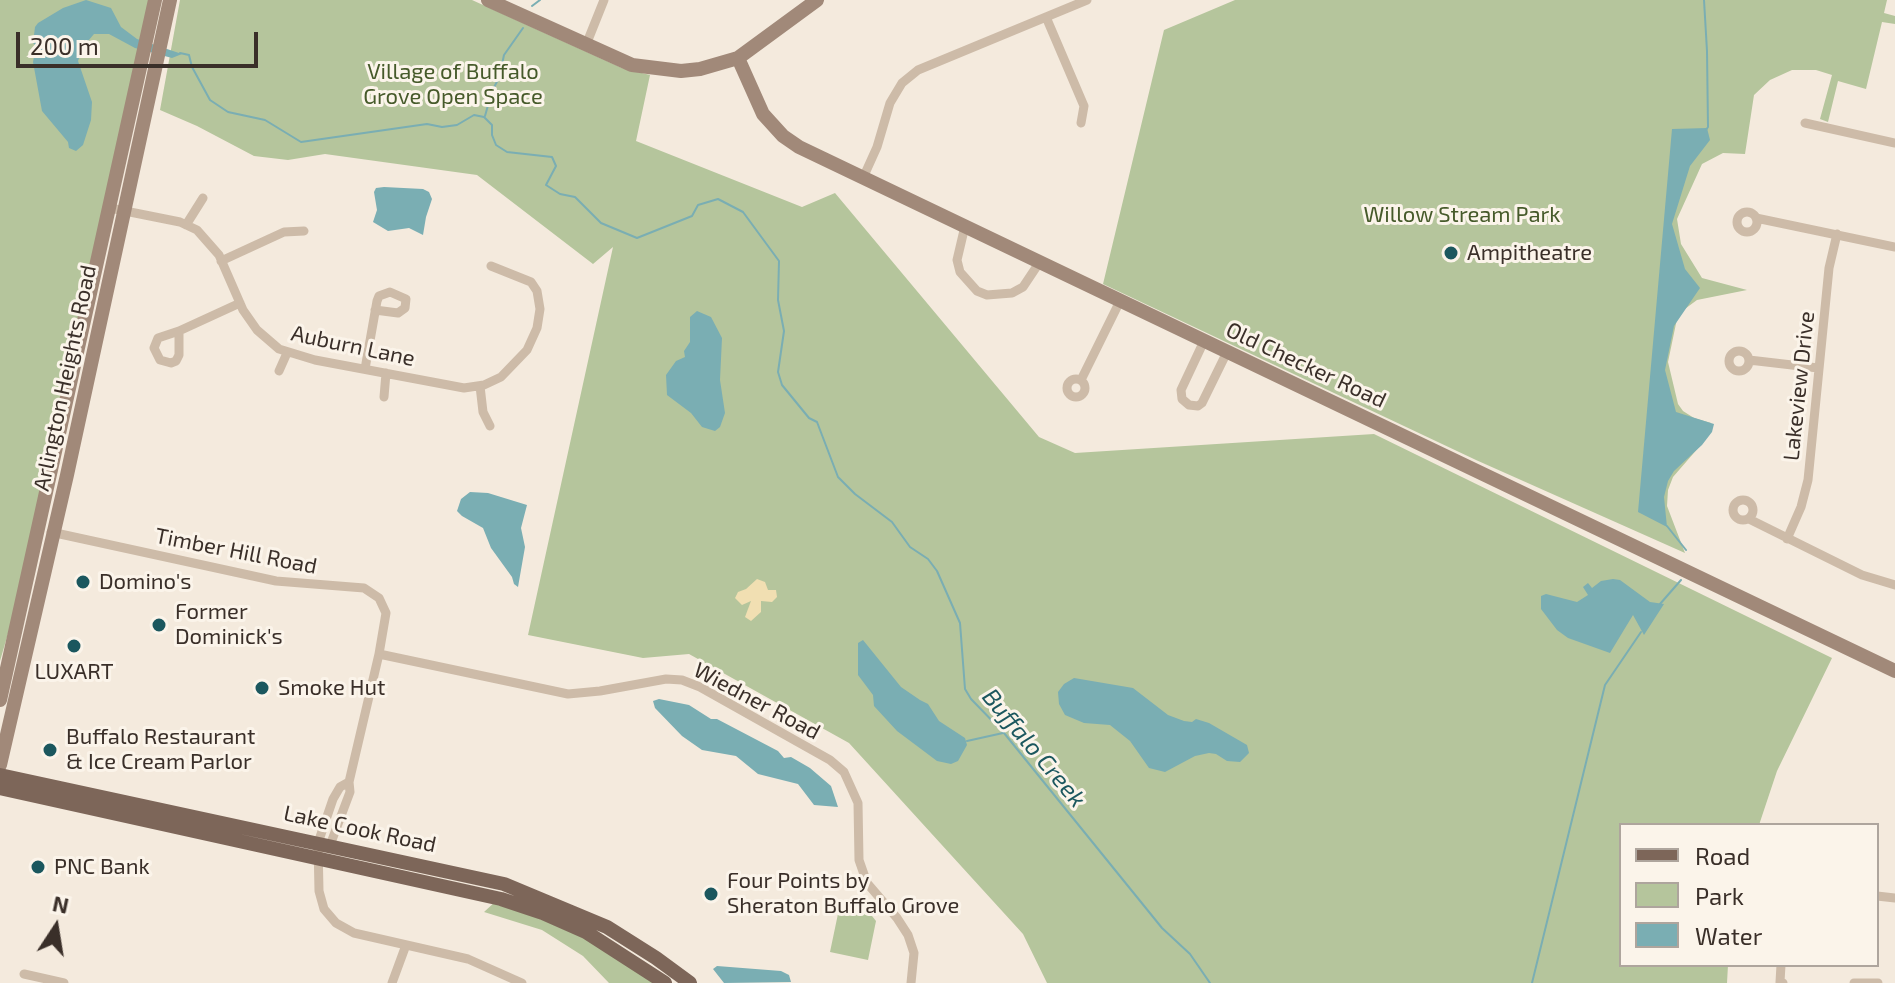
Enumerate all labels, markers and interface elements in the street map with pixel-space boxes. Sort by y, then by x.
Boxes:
scale bar [20,16,262,66]
text: 200 m [30,31,99,60]
park label: Village of Buffalo Grove Open Space [363,59,543,110]
park label: Willow Stream Park [1363,202,1561,228]
place label: Ampitheatre [1467,240,1592,266]
marker: Ampitheatre [1442,244,1460,262]
street label: Arlington Heights Road [28,263,102,493]
street label: Lakeview Drive [1778,310,1820,462]
street label: Old Checker Road [1222,316,1390,414]
street label: Auburn Lane [289,320,417,372]
street label: Timber Hill Road [153,522,319,580]
place label: Domino's [99,569,191,595]
marker: Domino's [74,573,92,591]
place label: Former Dominick's [175,599,283,650]
marker: Former Dominick's [150,616,168,634]
marker: LUXART [65,637,83,655]
street label: Wiedner Road [689,657,825,745]
place label: LUXART [35,659,113,685]
place label: Smoke Hut [278,675,385,701]
marker: Smoke Hut [253,679,271,697]
water label: Buffalo Creek [976,683,1092,813]
place label: Buffalo Restaurant & Ice Cream Parlor [66,724,255,776]
marker: Buffalo Restaurant & Ice Cream Parlor [41,741,59,759]
street label: Lake Cook Road [281,800,439,858]
legend [1619,823,1879,967]
text: Road [1695,841,1750,870]
place label: PNC Bank [54,854,150,880]
marker: PNC Bank [29,858,47,876]
place label: Four Points by Sheraton Buffalo Grove [727,868,959,920]
text: Park [1695,881,1744,910]
marker: Four Points by Sheraton Buffalo Grove [702,885,720,903]
north arrow [16,887,96,967]
text: N [51,889,71,918]
text: Water [1695,921,1762,950]

